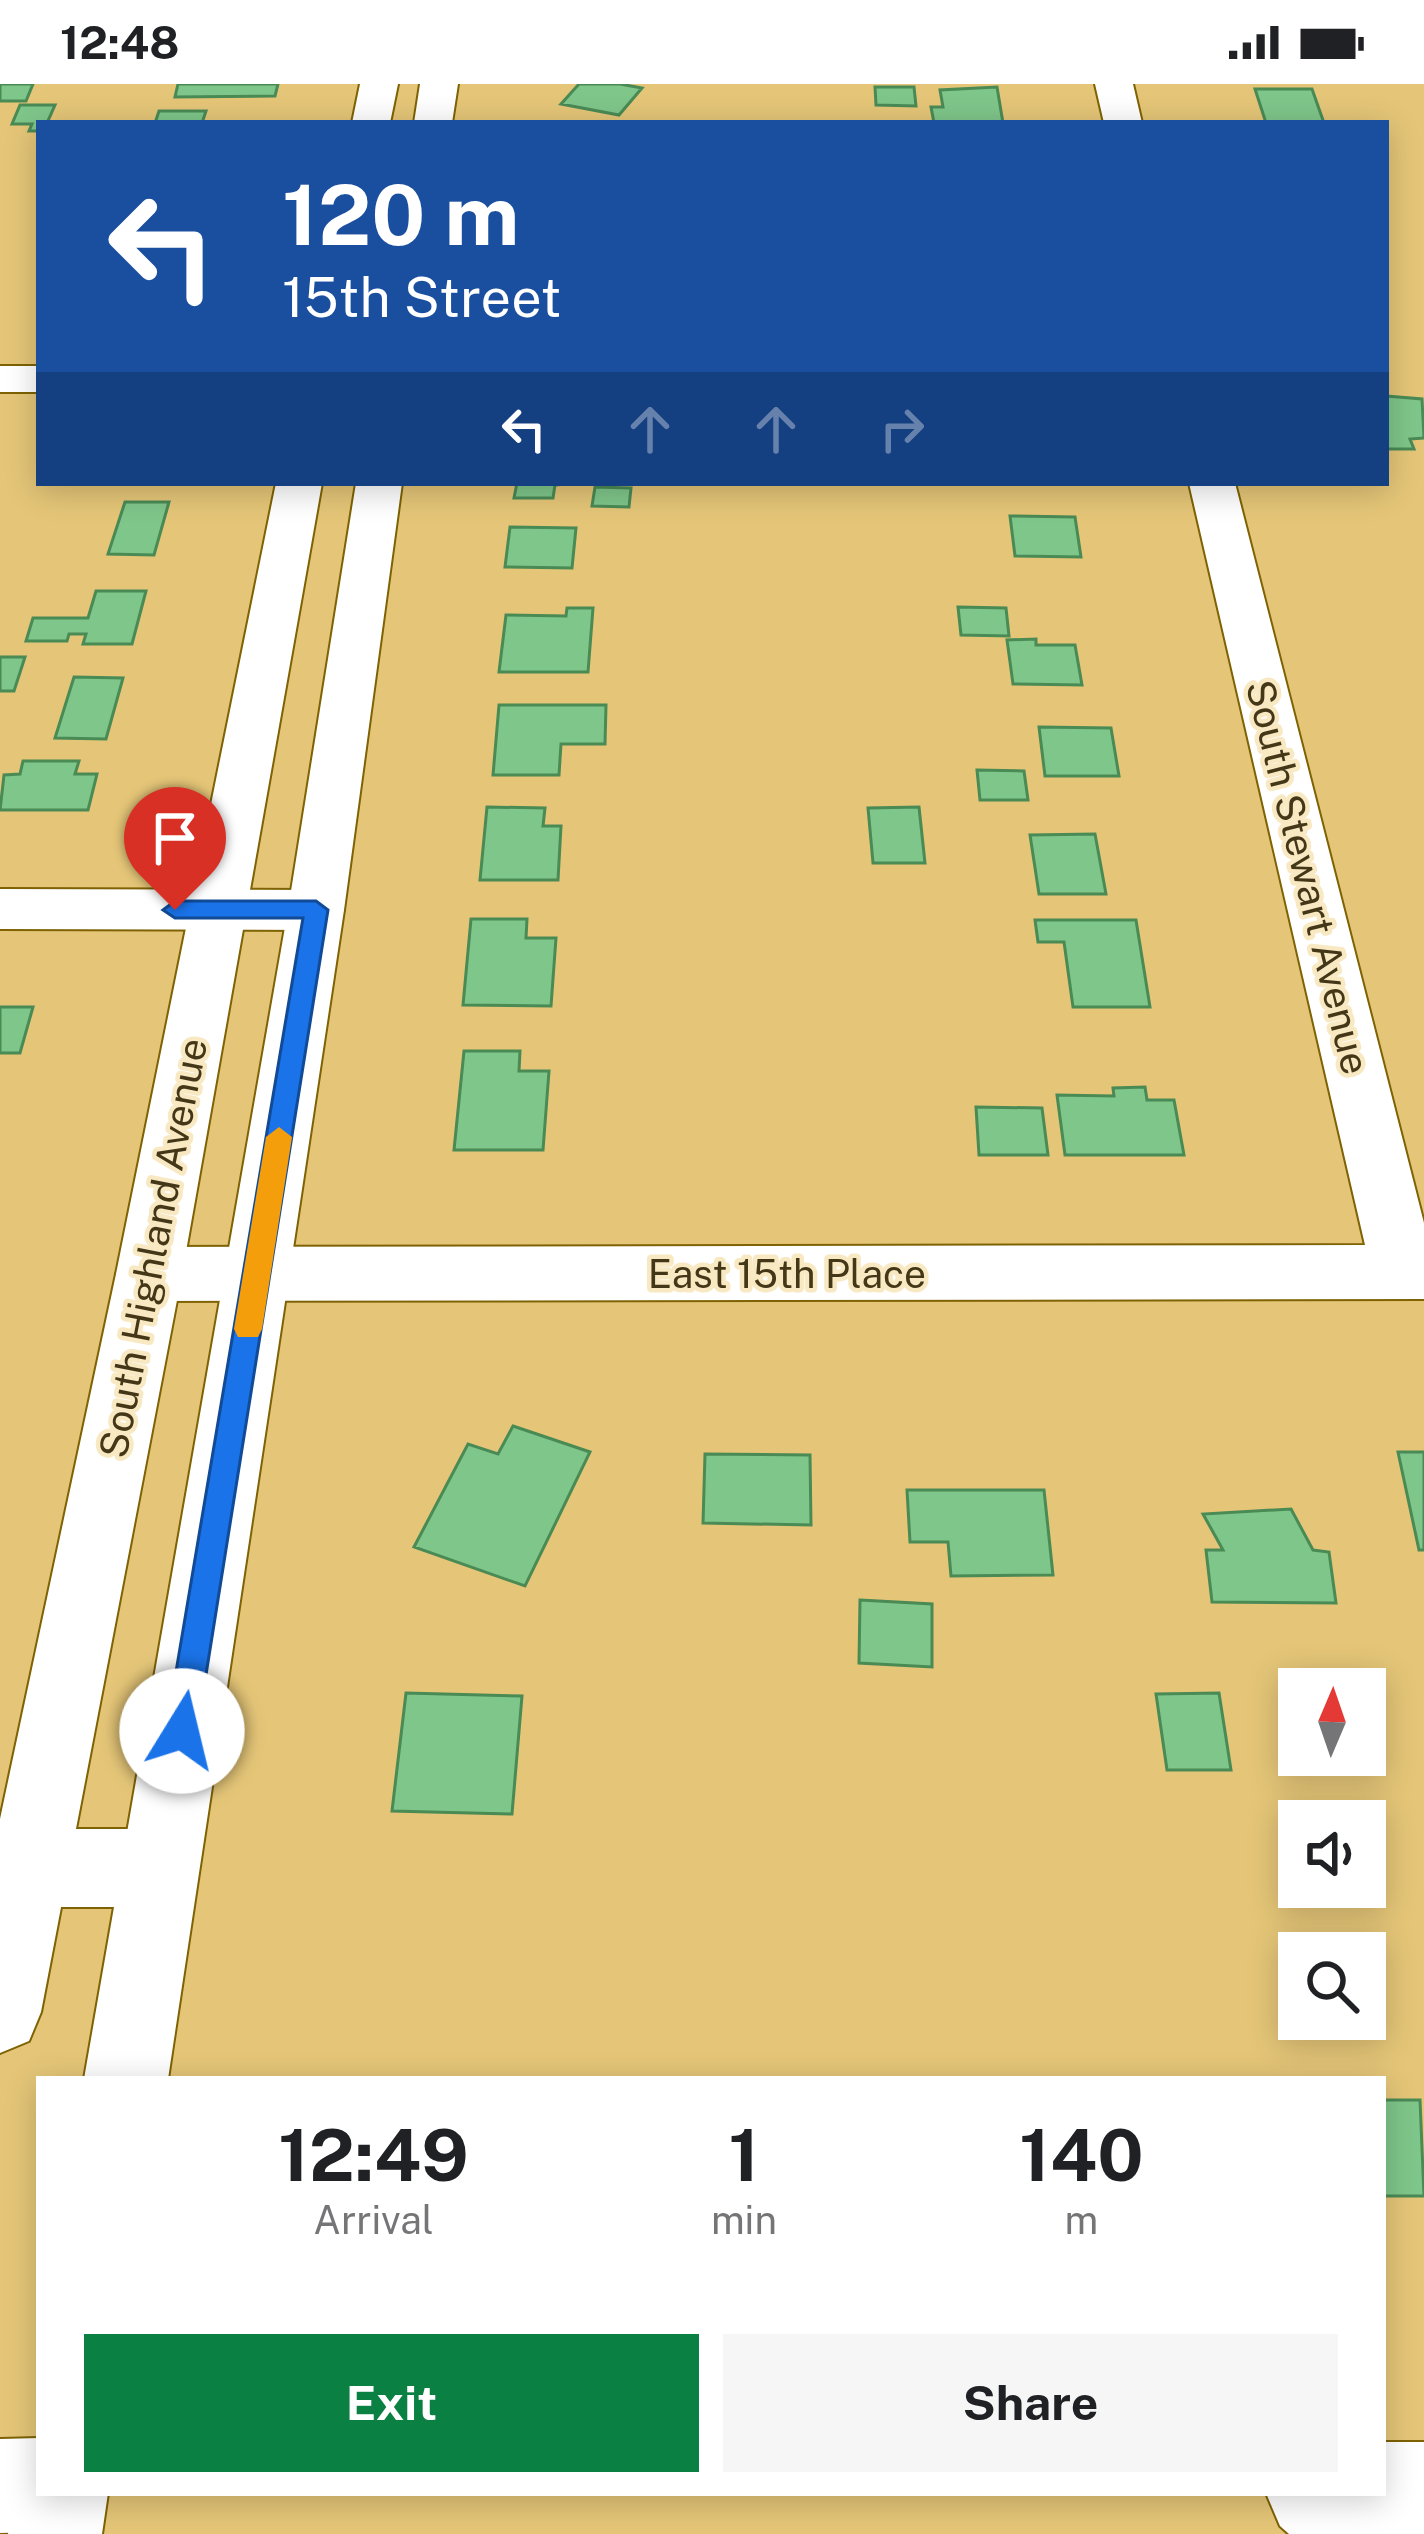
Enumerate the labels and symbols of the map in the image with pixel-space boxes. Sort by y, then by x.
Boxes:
street label: South Stewart Avenue [1237,675,1379,1079]
pin [124,787,226,910]
street label: South Highland Avenue [90,1034,216,1462]
street label: East 15th Place [648,1251,926,1297]
position arrow [119,1668,245,1794]
north arrow [1278,1668,1386,1776]

